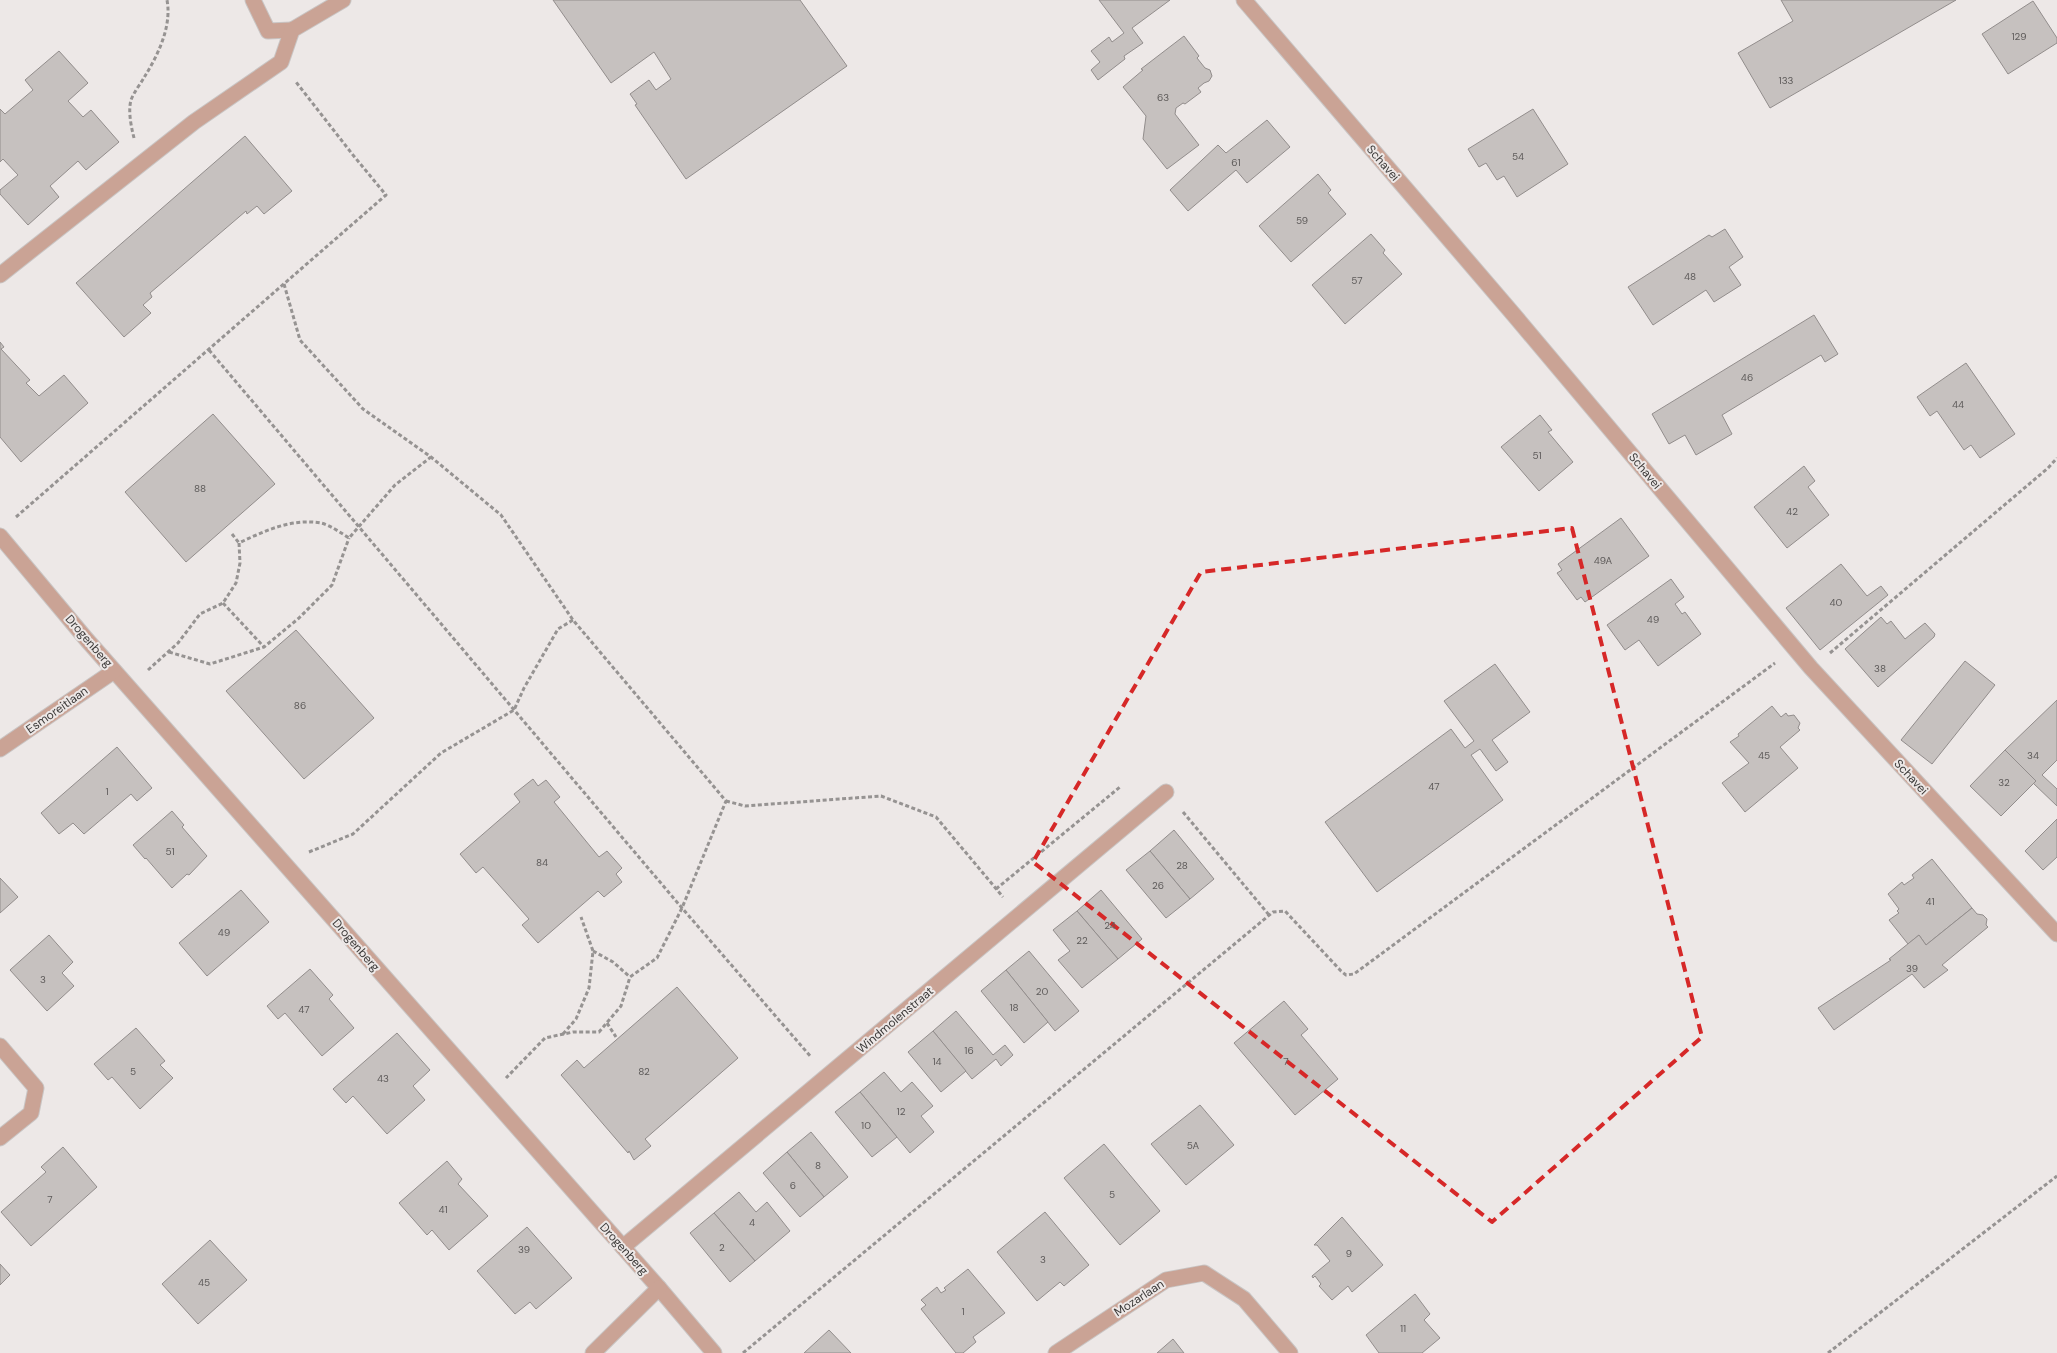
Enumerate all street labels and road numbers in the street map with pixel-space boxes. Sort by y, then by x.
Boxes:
street label: Schavei [1363,142,1403,184]
street label: Schavei [1625,449,1665,493]
street label: Drogenberg [62,611,116,671]
street label: Esmoreitlaan [23,683,91,737]
street label: Schavei [1891,756,1932,798]
street label: Drogenberg [329,915,383,975]
street label: Windmolenstraat [853,983,937,1057]
street label: Drogenberg [596,1220,652,1279]
street label: Mozarlaan [1111,1276,1167,1320]

